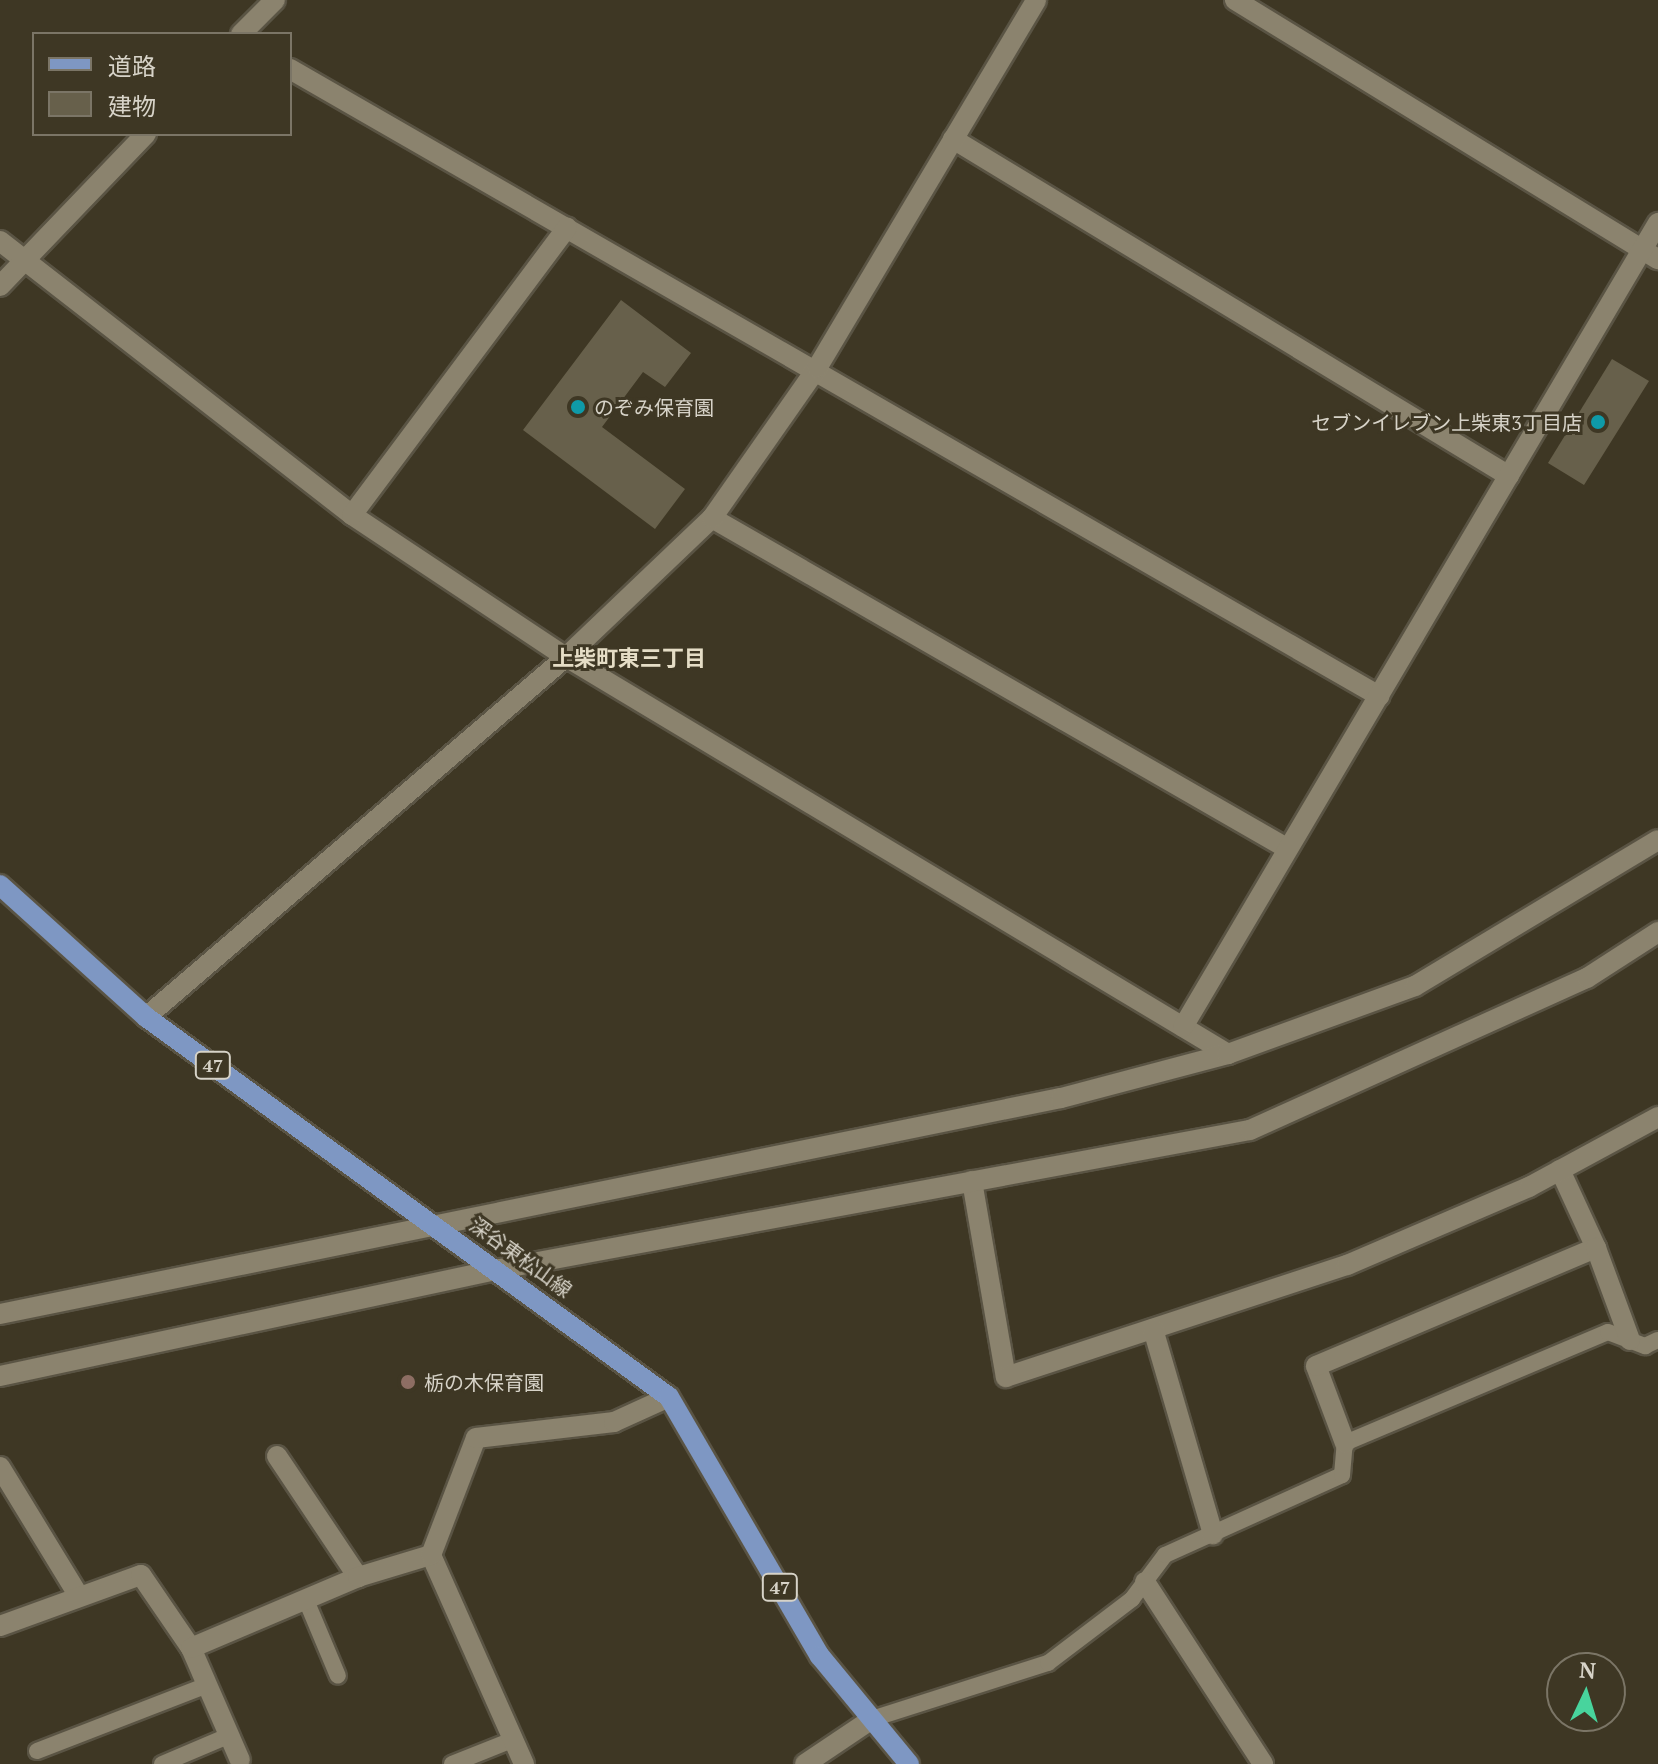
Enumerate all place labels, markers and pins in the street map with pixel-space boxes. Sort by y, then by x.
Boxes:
place label: のぞみ保育園 [594,395,714,419]
marker: のぞみ保育園 [569,398,587,416]
place label: セブンイレブン上柴東3丁目店 [1311,410,1582,434]
marker: セブンイレブン上柴東3丁目店 [1589,413,1607,431]
place label: 栃の木保育園 [424,1370,544,1394]
marker: 栃の木保育園 [399,1373,417,1391]

